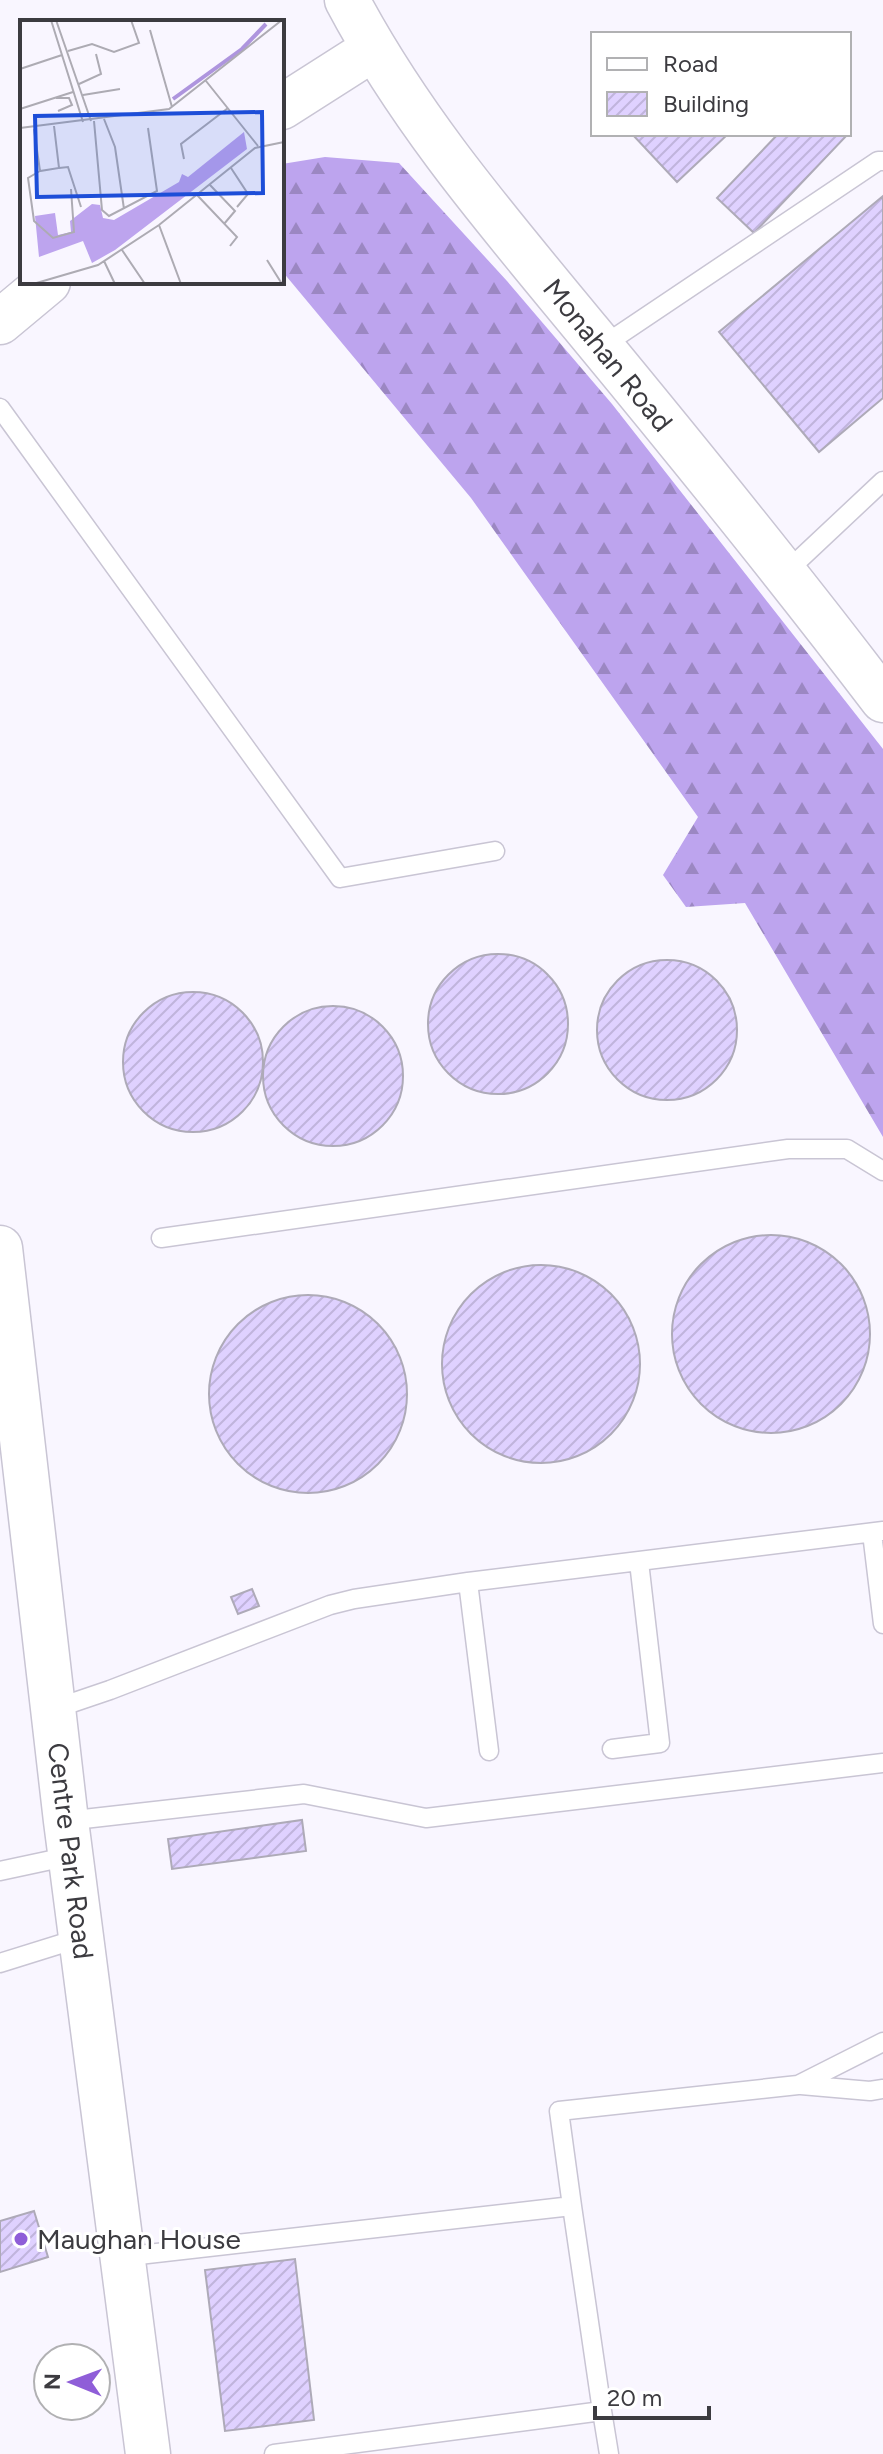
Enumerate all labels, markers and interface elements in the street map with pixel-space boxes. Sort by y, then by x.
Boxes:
inset map [20,20,284,284]
legend [591,32,851,136]
text: Road [663,49,718,78]
text: Building [663,89,749,118]
street label: Monahan Road [536,272,680,438]
street label: Centre Park Road [41,1741,101,1961]
place label: Maughan House [37,2222,241,2256]
marker: Maughan House [12,2230,30,2248]
north arrow [32,2342,112,2422]
scale bar [595,2370,709,2420]
text: N [39,2373,66,2390]
text: 20 m [607,2383,662,2412]

